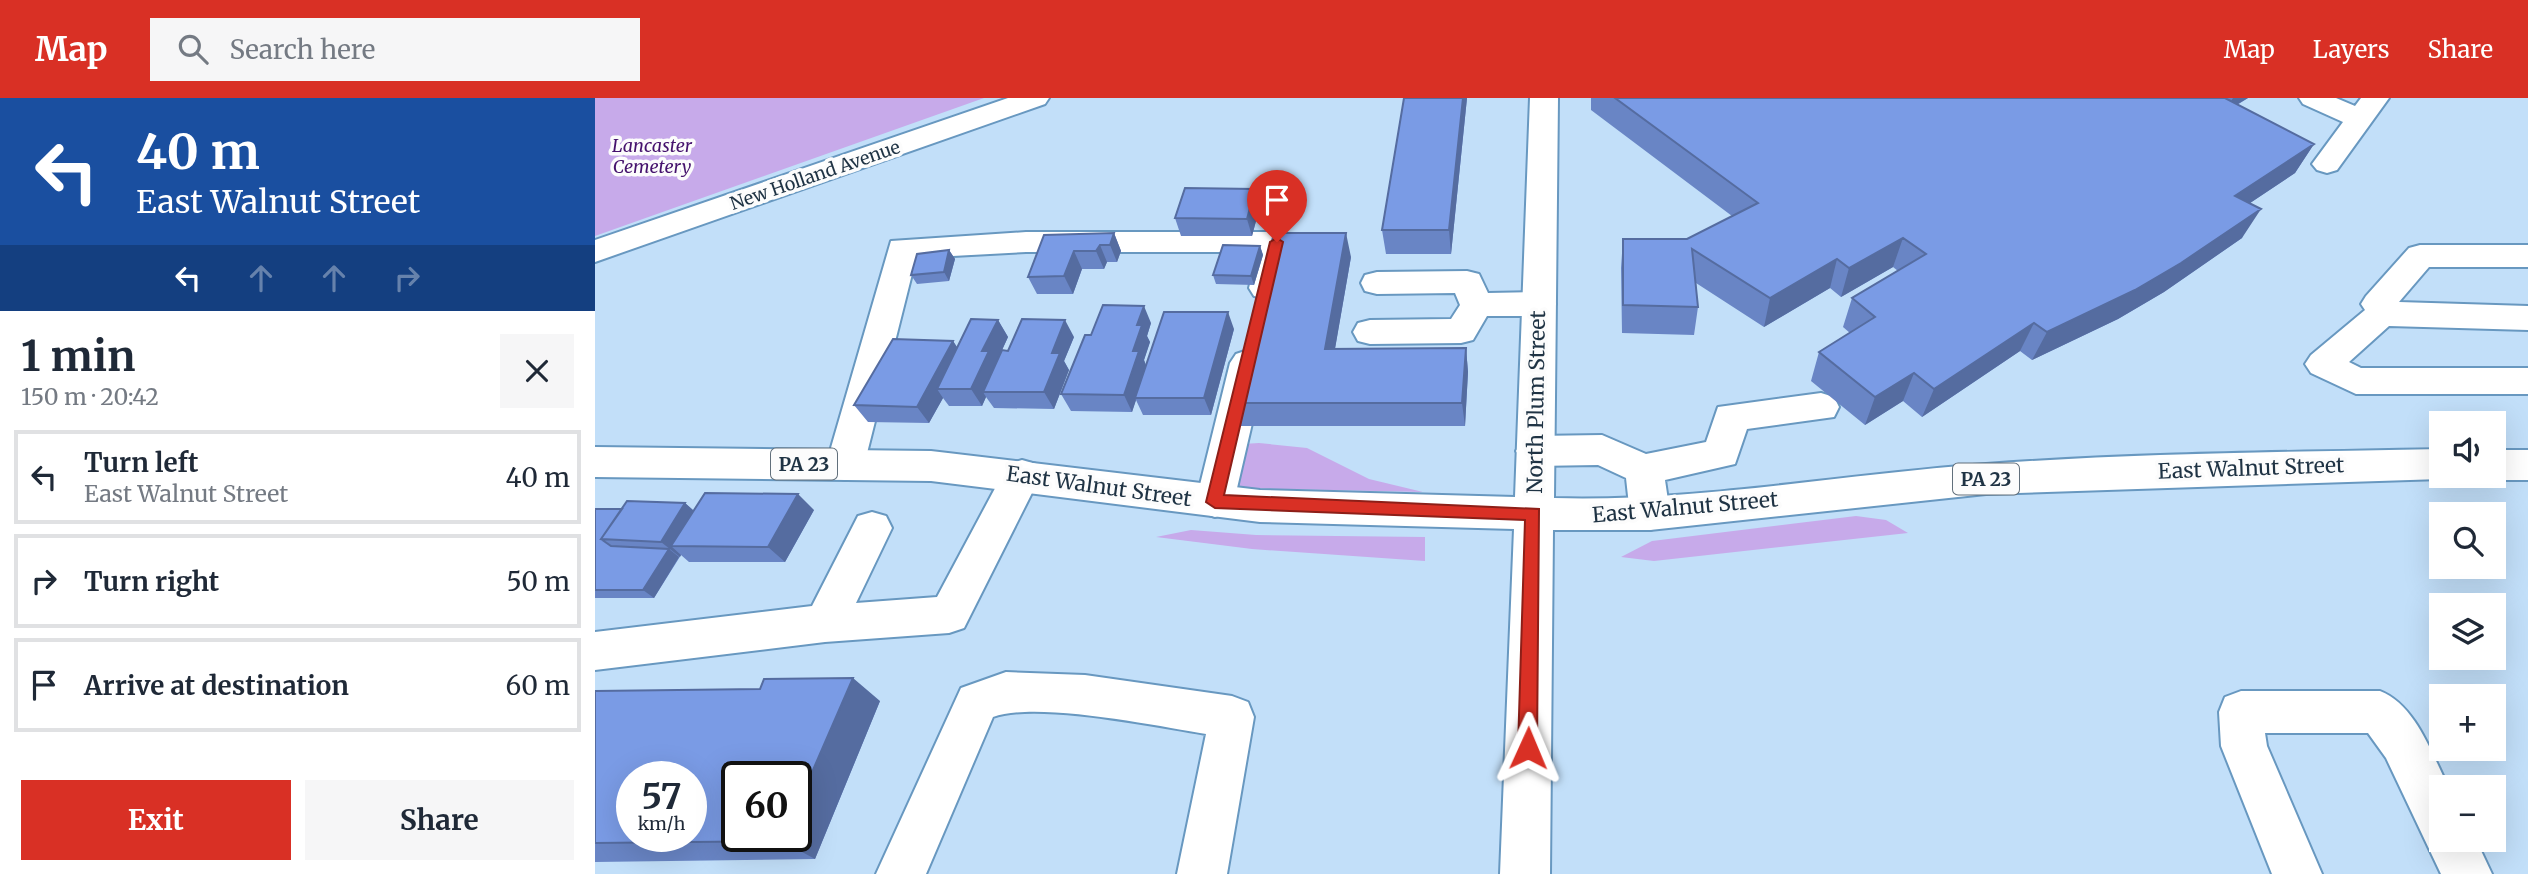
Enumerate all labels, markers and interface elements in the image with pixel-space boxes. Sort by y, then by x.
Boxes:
search box [150,18,640,81]
text: Map [35,29,108,70]
icon: search [174,30,212,68]
text: Search here [230,33,375,66]
text: Map [2224,34,2275,65]
text: Layers [2313,34,2389,65]
text: Share [2427,34,2493,65]
text: 40 m [136,121,260,182]
icon: left [21,126,112,217]
park label: Lancaster Cemetery [612,134,693,178]
street label: New Holland Avenue [727,135,903,215]
pin [1247,170,1307,242]
icon: arrive [1258,181,1296,219]
text: East Walnut Street [136,182,420,222]
icon: left [169,259,207,297]
icon: ahead [242,259,280,297]
icon: ahead [315,259,353,297]
icon: right [388,259,426,297]
street label: North Plum Street [1521,310,1551,494]
text: 1 min [21,330,135,382]
button: close [500,334,574,408]
text: 150 m · 20:42 [21,382,159,411]
map controls [2429,411,2506,852]
button: sound [2429,411,2506,488]
text: Turn left [84,446,198,479]
road number: PA 23 [771,448,837,480]
street label: East Walnut Street [2157,451,2345,485]
icon: left [25,458,63,496]
street label: East Walnut Street [1005,460,1193,512]
text: 40 m [506,461,570,494]
road number: PA 23 [1953,464,2019,494]
text: East Walnut Street [84,479,288,508]
street label: East Walnut Street [1591,485,1779,529]
button: search [2429,502,2506,579]
icon: right [25,562,63,600]
text: Turn right [84,565,219,598]
text: 50 m [506,565,570,598]
button: layers [2429,593,2506,670]
icon: arrive [25,666,63,704]
text: Arrive at destination [84,669,349,702]
text: 60 m [506,669,570,702]
button: + [2429,684,2506,761]
position arrow [1491,711,1565,785]
speed limit sign: 60 [721,761,812,852]
text: 57 [642,775,681,819]
button: − [2429,775,2506,852]
button: Exit [21,780,291,860]
button: Share [305,780,574,860]
text: km/h [638,812,685,835]

